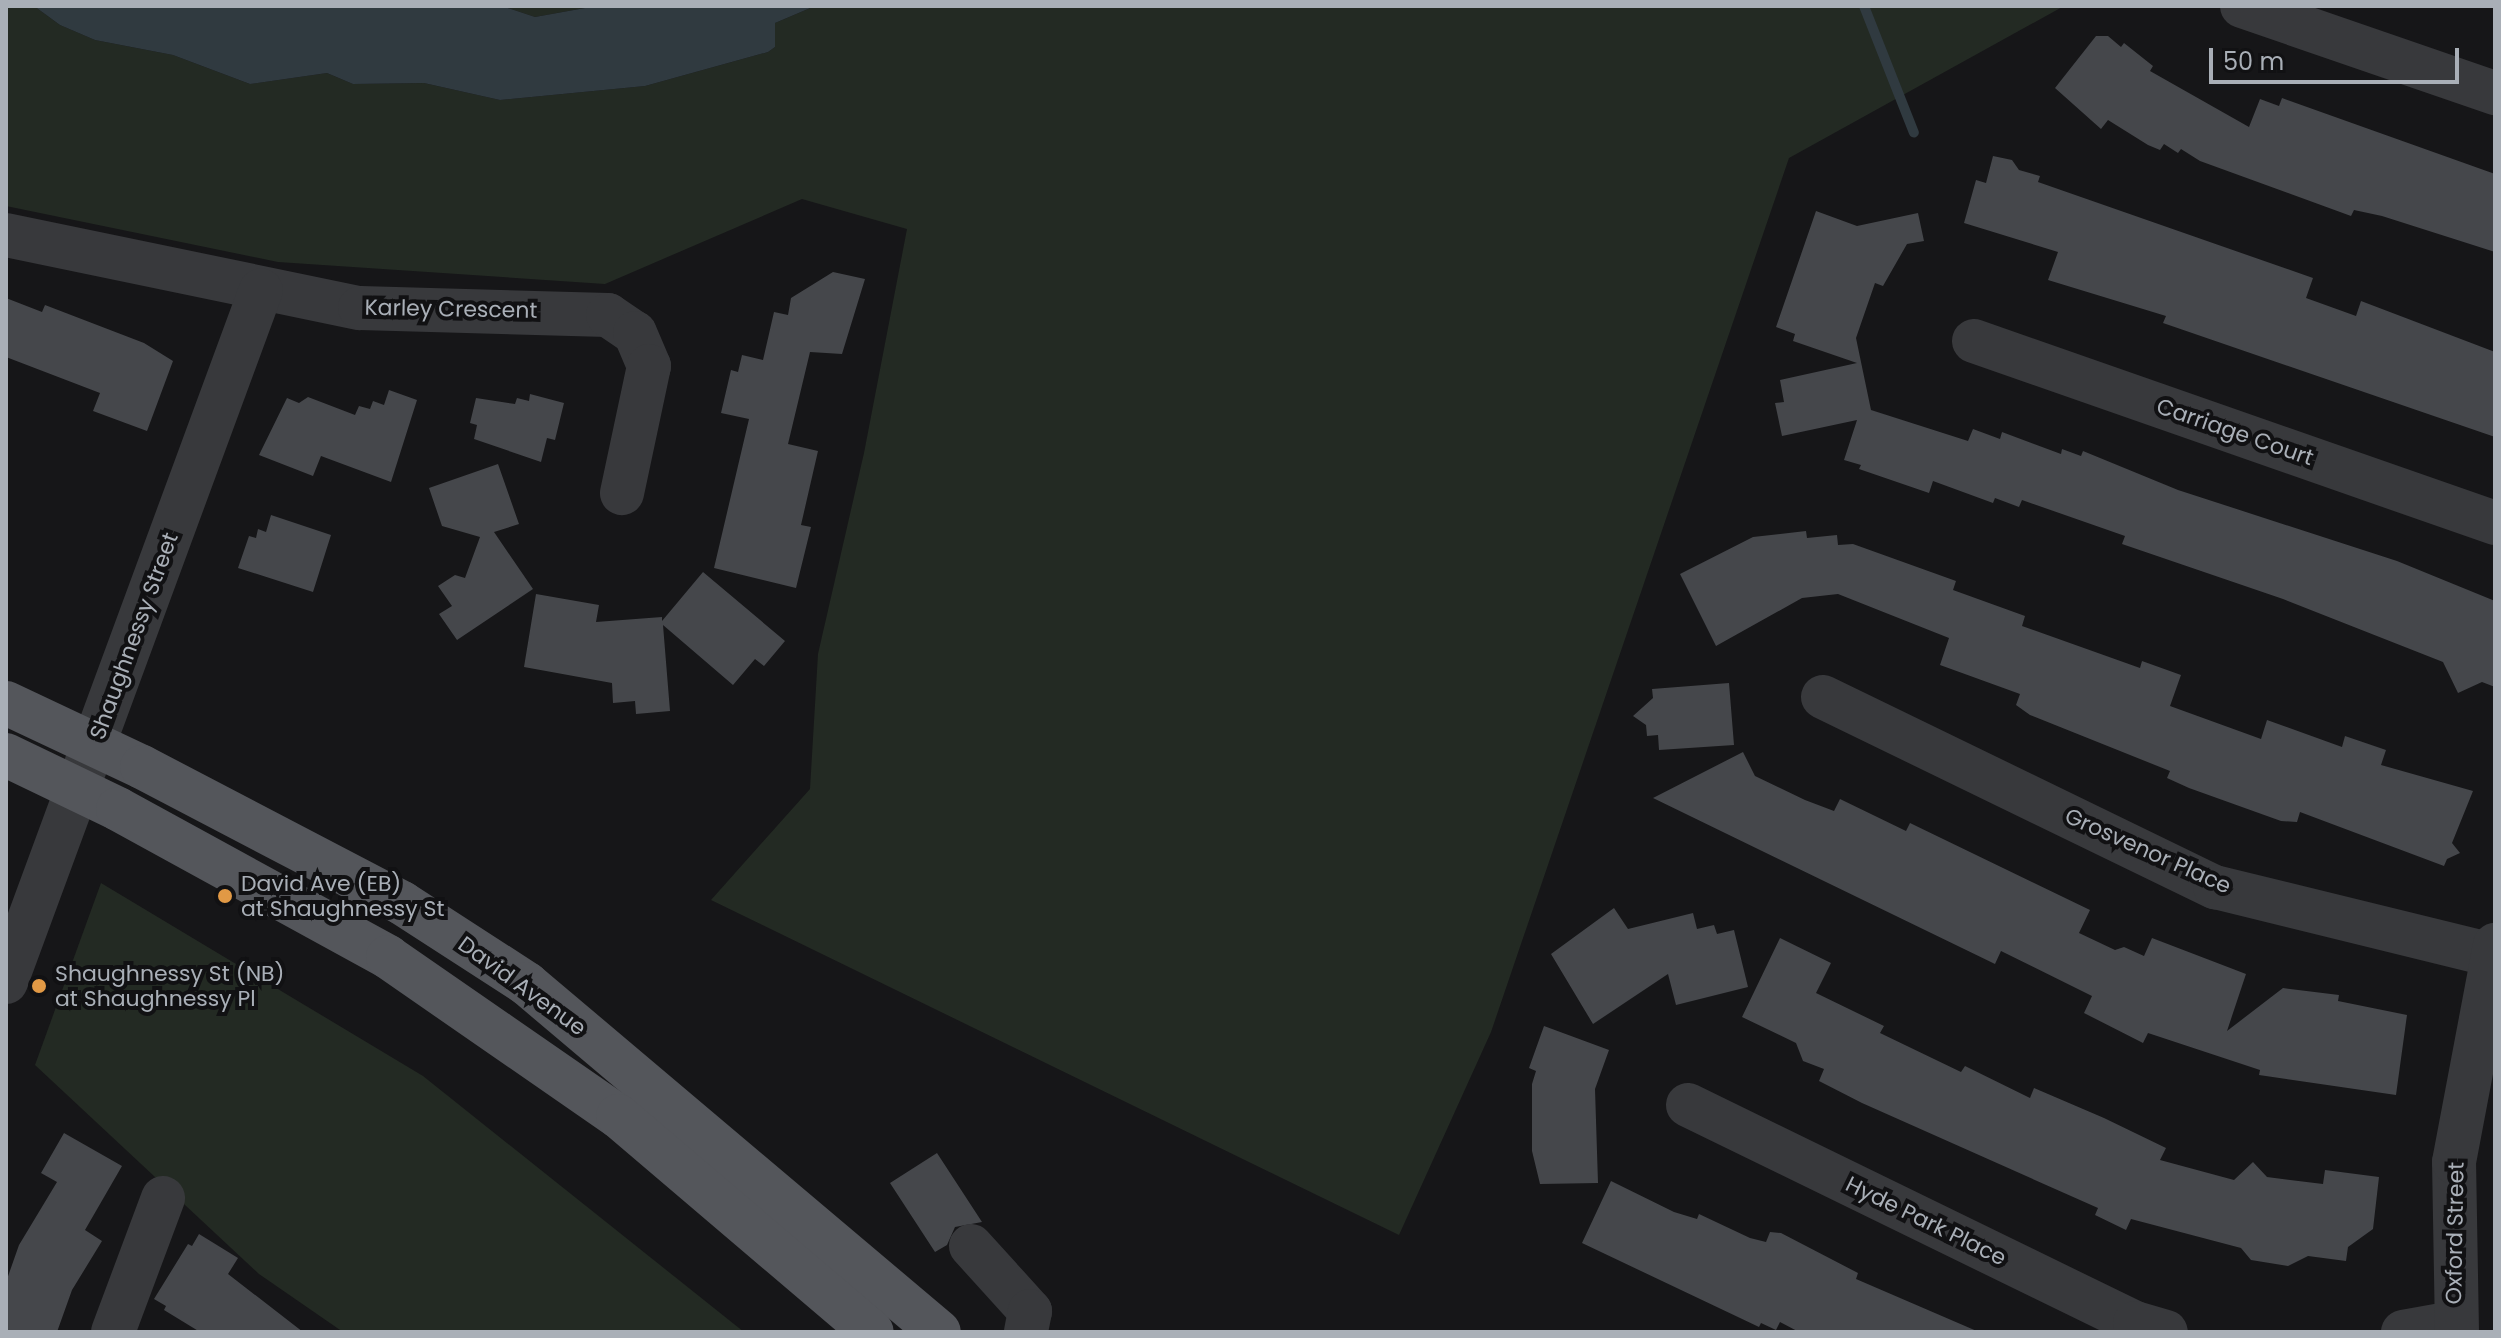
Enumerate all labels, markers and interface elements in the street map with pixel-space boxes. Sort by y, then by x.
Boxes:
scale bar [2213,32,2463,82]
text: 50 m [2223,45,2284,78]
street label: Karley Crescent [364,294,538,324]
street label: Carriage Court [2153,393,2317,471]
street label: Shaughnessy Street [84,529,184,743]
street label: Grosvenor Place [2061,803,2235,899]
place label: David Ave (EB) at Shaughnessy St [241,870,445,922]
marker: David Ave (EB) at Shaughnessy St [216,887,234,905]
street label: David Avenue [453,931,591,1041]
place label: Shaughnessy St (NB) at Shaughnessy Pl [55,960,285,1012]
marker: Shaughnessy St (NB) at Shaughnessy Pl [30,977,48,995]
street label: Oxford Street [2441,1162,2469,1304]
street label: Hyde Park Place [1842,1171,2010,1271]

